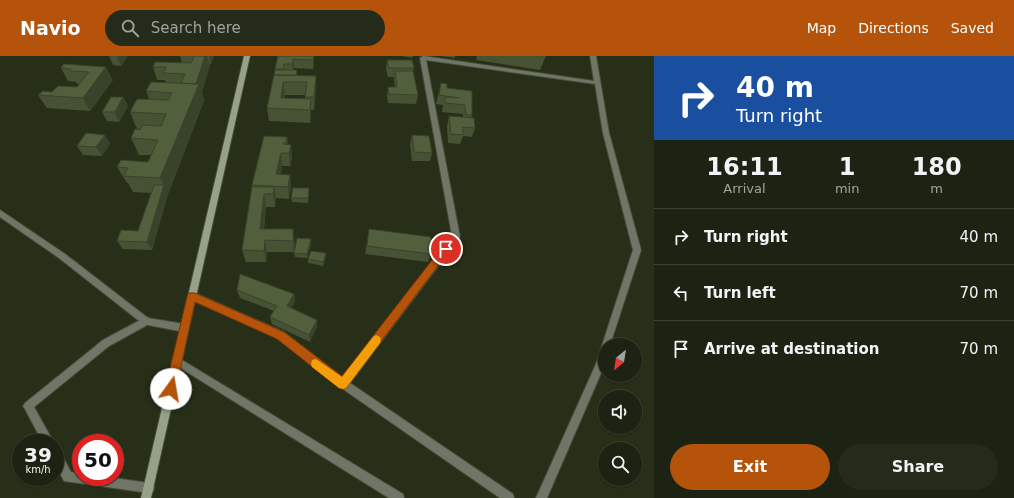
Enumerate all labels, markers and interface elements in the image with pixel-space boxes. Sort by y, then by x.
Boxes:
search box [105,10,385,46]
text: Navio [20,17,81,39]
icon: search [119,17,141,39]
text: Search here [151,19,241,37]
text: Map [807,20,836,36]
text: Directions [858,20,929,36]
text: Saved [951,20,994,36]
text: 40 m [736,71,814,104]
icon: right [670,72,722,124]
text: Turn right [736,105,822,126]
text: 16:11 [706,153,783,181]
text: 1 [839,153,855,181]
text: 180 [912,153,962,181]
text: Arrival [723,181,766,196]
text: min [835,181,859,196]
text: m [930,181,943,196]
icon: right [670,226,692,248]
text: Turn right [704,228,788,246]
text: 40 m [960,228,998,246]
pin [429,232,463,266]
icon: arrive [435,238,457,260]
icon: left [670,282,692,304]
text: Turn left [704,284,776,302]
text: 70 m [960,284,998,302]
north arrow [598,338,642,382]
map controls [598,338,642,486]
icon: arrive [670,338,692,360]
text: Arrive at destination [704,340,879,358]
text: 70 m [960,340,998,358]
position arrow [150,368,192,410]
button: sound [598,390,642,434]
speed limit sign: 50 [72,434,124,486]
button: search [598,442,642,486]
text: 39 [24,443,52,467]
button: Exit [670,444,830,490]
button: Share [838,444,998,490]
text: km/h [25,464,51,475]

